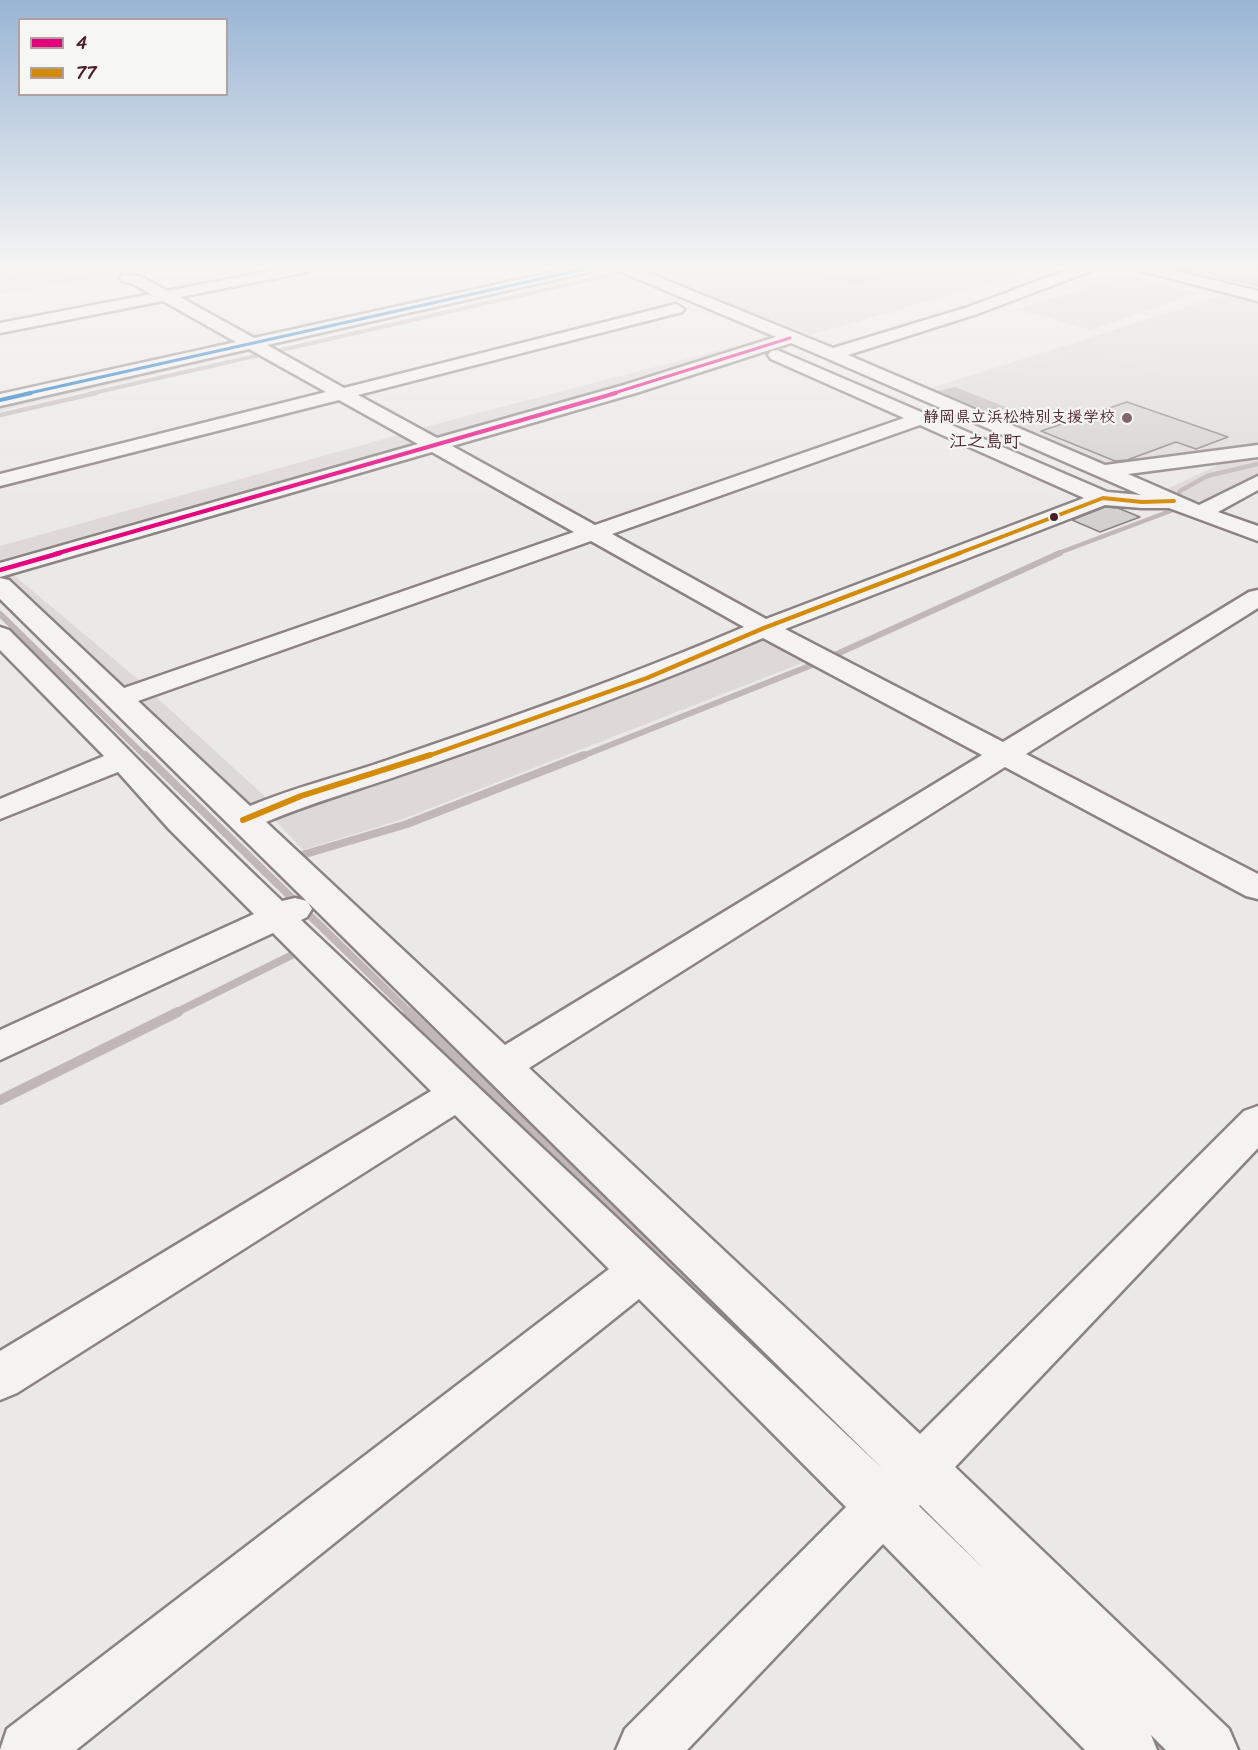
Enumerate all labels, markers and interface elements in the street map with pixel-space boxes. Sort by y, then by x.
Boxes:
legend [18,18,228,96]
text: 4 [76,27,87,59]
text: 77 [76,57,97,89]
place label: 静岡県立浜松特別支援学校 [923,408,1115,428]
marker: 静岡県立浜松特別支援学校 [1120,411,1134,425]
district label: 江之島町 [949,431,1021,453]
unlabelled marker [1048,511,1060,523]

